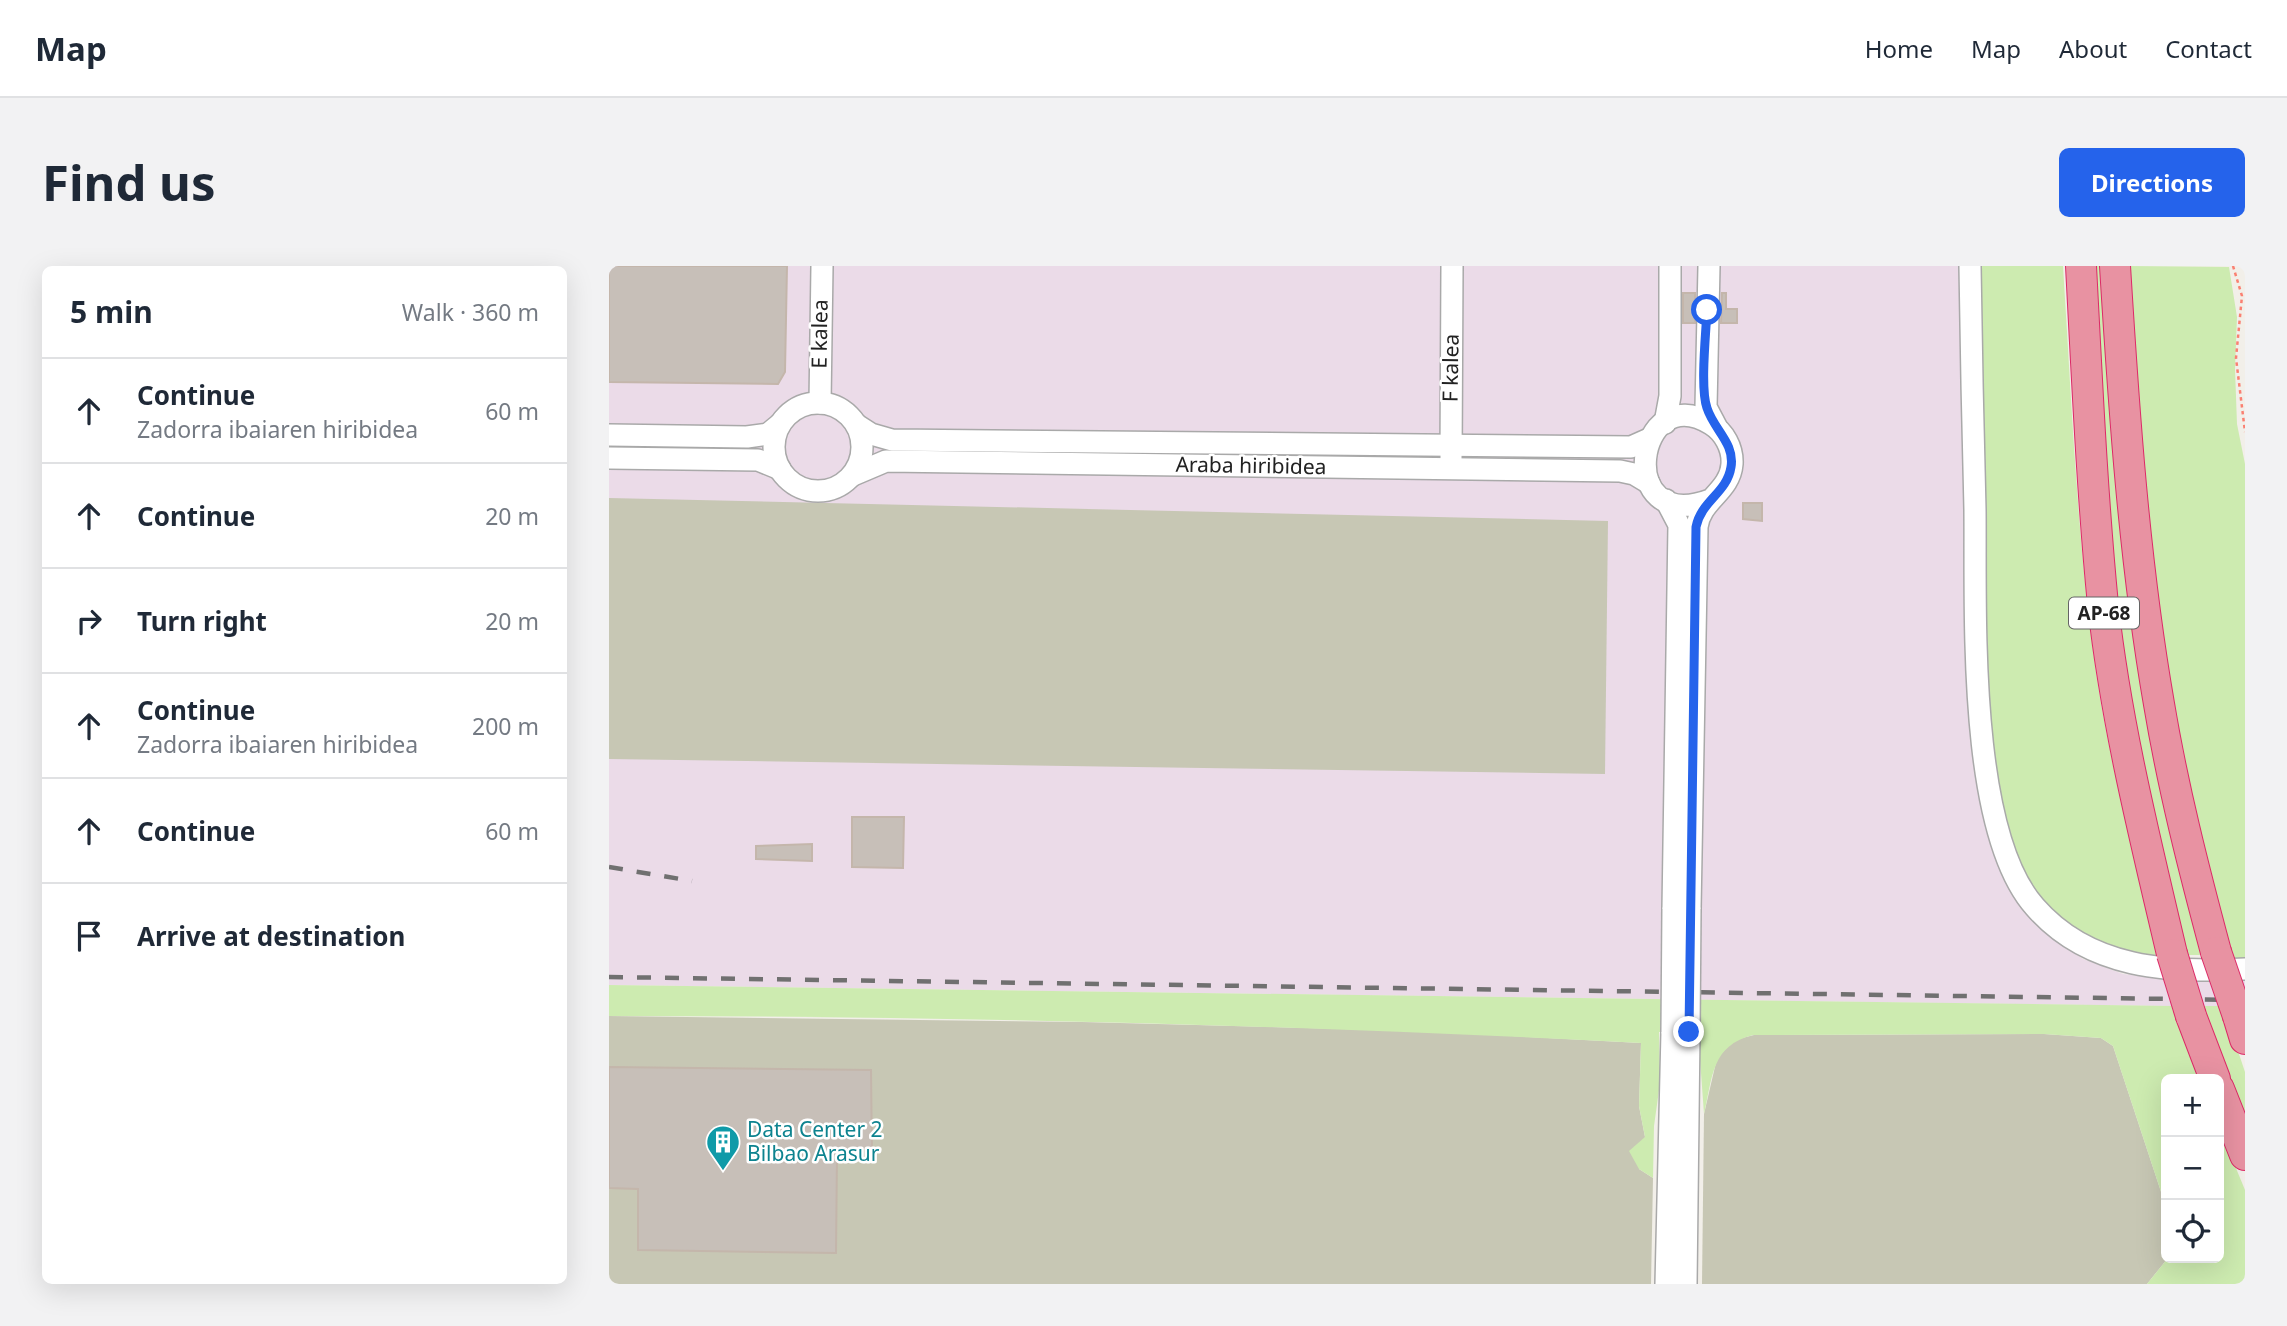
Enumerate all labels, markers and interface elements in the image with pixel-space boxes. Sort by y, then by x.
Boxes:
text: Map [35,26,107,71]
text: Home [1865,32,1933,65]
text: Map [1971,32,2021,65]
text: About [2059,32,2127,65]
text: Contact [2165,32,2252,65]
button: Directions [2059,148,2245,217]
text: Find us [42,149,216,215]
text: 5 min [70,291,153,332]
route start [1691,294,1722,325]
text: Walk · 360 m [402,296,539,328]
street label: E kalea [804,299,834,369]
street label: F kalea [1435,334,1465,402]
text: Continue [137,377,255,413]
icon: ahead [70,392,108,430]
text: 60 m [485,395,539,427]
text: Zadorra ibaiaren hiribidea [137,413,418,445]
street label: Araba hiribidea [1175,450,1327,480]
icon: ahead [70,497,108,535]
text: Continue [137,498,255,534]
text: 20 m [485,500,539,532]
road number: AP-68 [2069,598,2139,628]
icon: right [70,602,108,640]
text: Turn right [137,603,267,639]
text: 20 m [485,605,539,637]
text: Continue [137,692,255,728]
icon: ahead [70,707,108,745]
text: 200 m [472,710,539,742]
text: Zadorra ibaiaren hiribidea [137,728,418,760]
icon: ahead [70,812,108,850]
text: Continue [137,813,255,849]
text: 60 m [485,815,539,847]
icon: arrive [70,917,108,955]
text: Arrive at destination [137,918,406,954]
route end [1673,1016,1704,1047]
map controls [2161,1074,2224,1263]
button: + [2161,1074,2224,1137]
place label: Data Center 2 Bilbao Arasur [747,1115,883,1167]
building icon: Data Center 2 Bilbao Arasur [704,1123,742,1172]
button: − [2161,1137,2224,1200]
button: locate [2161,1200,2224,1263]

